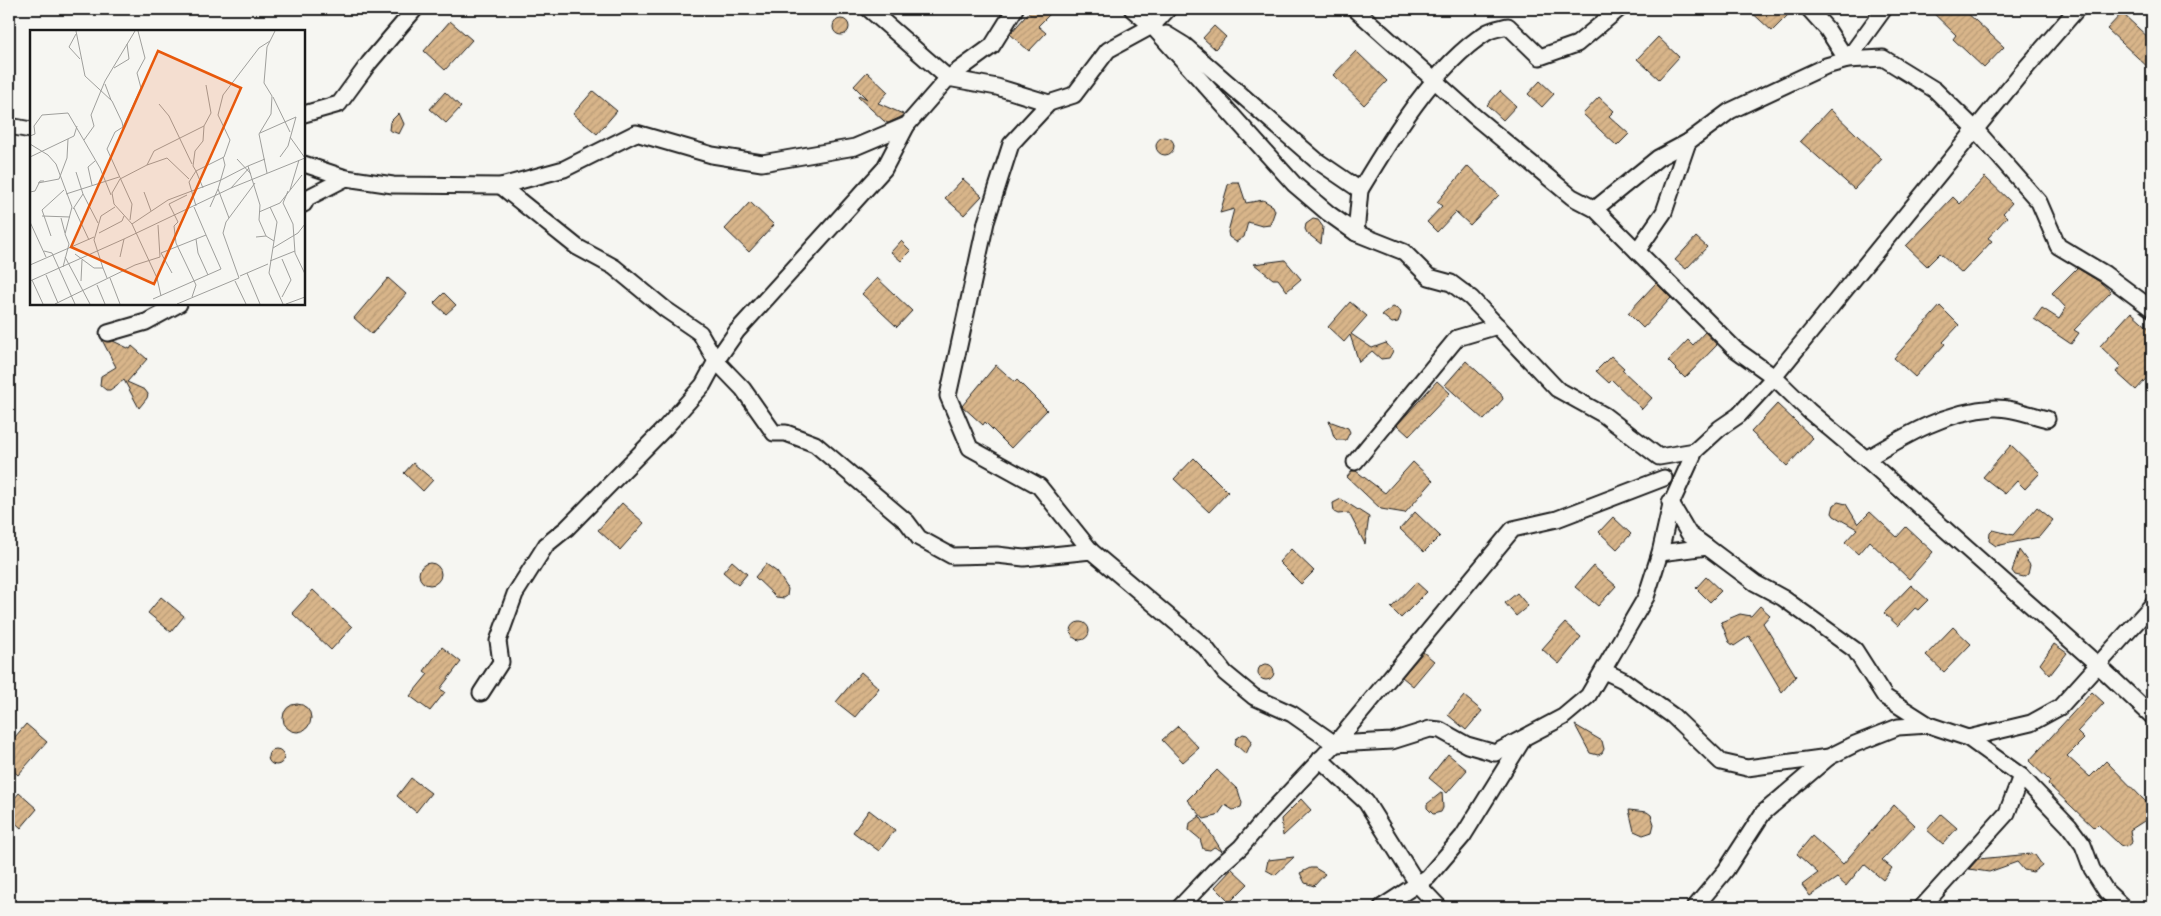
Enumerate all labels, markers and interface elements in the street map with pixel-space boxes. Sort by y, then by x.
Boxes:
inset map [30,30,305,305]

